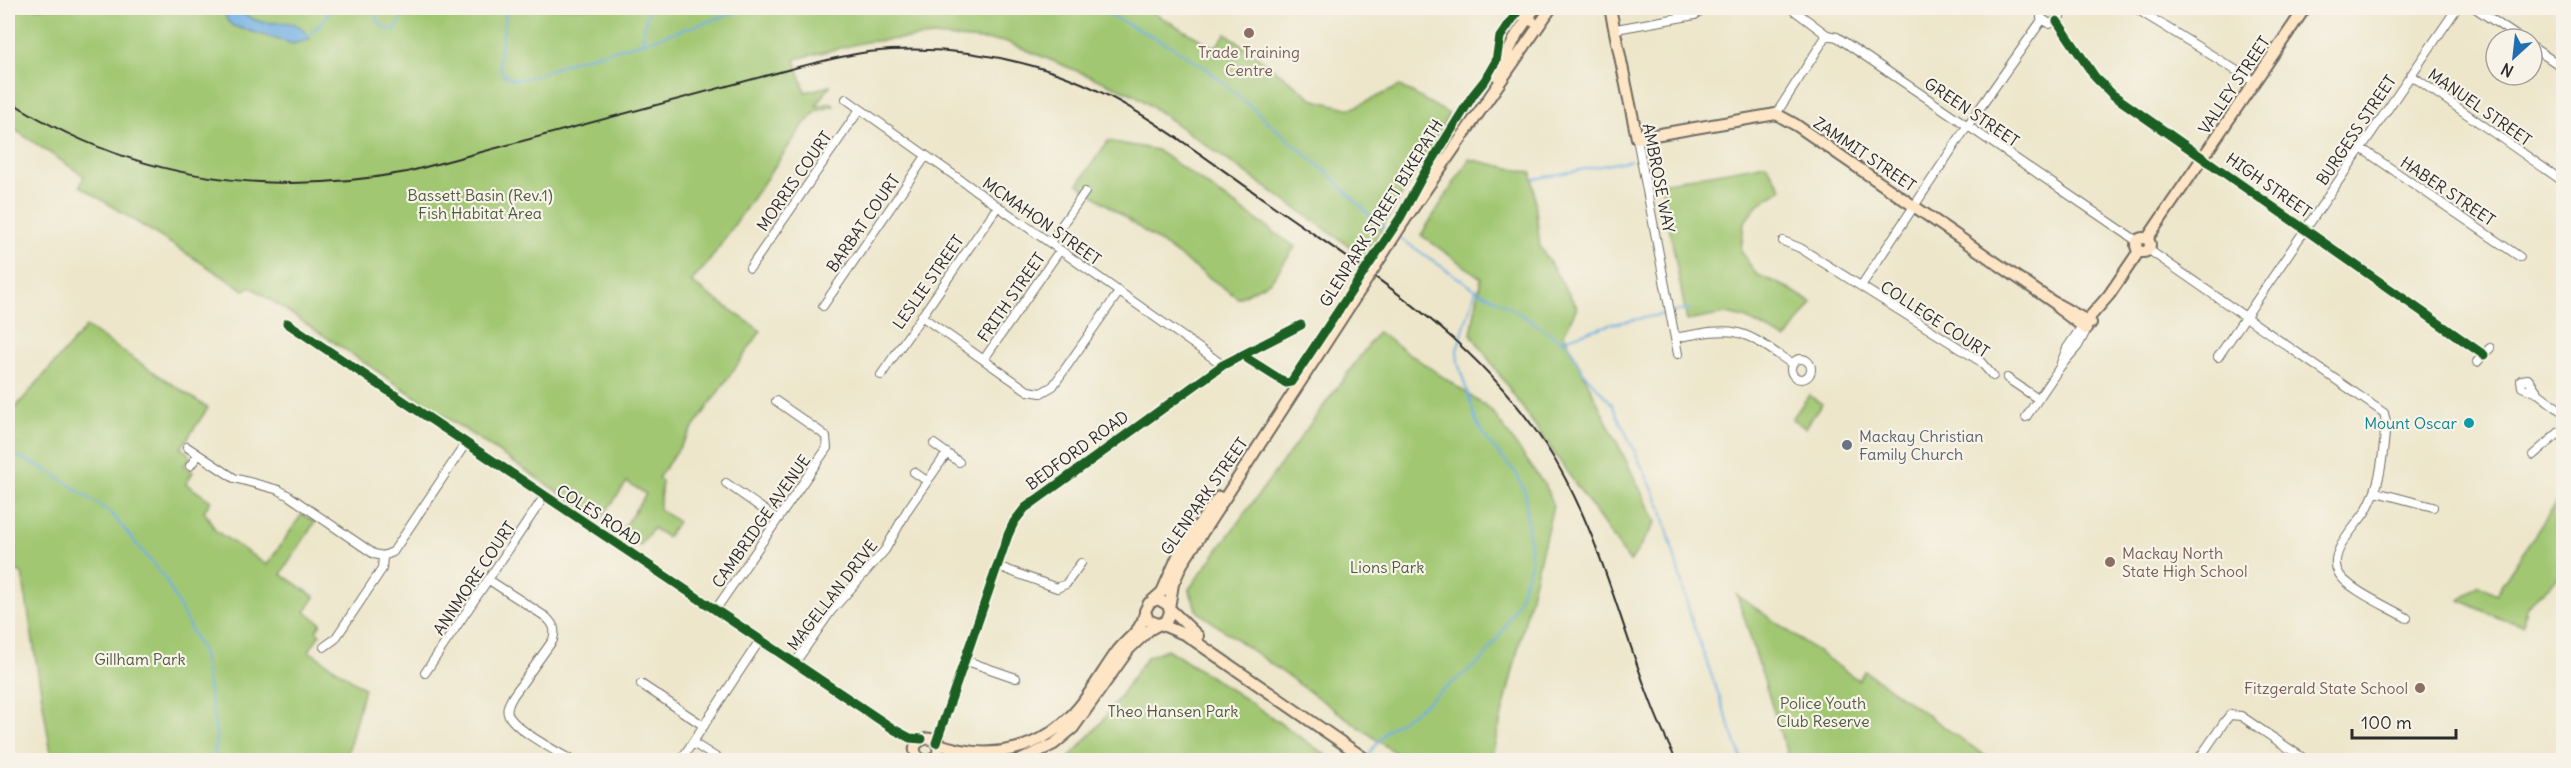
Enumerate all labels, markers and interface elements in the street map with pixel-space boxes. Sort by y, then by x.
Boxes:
marker: Trade Training Centre [1242,26,1256,40]
north arrow [2484,27,2544,87]
street label: VALLEY STREET [2194,32,2274,138]
place label: Trade Training Centre [1198,42,1300,80]
street label: MANUEL STREET [2425,64,2535,150]
street label: BURGESS STREET [2312,71,2400,189]
street label: GREEN STREET [1921,73,2023,151]
street label: ZAMMIT STREET [1810,112,1920,196]
street label: GLENPARK STREET BIKEPATH [1315,116,1447,310]
street label: AMBROSE WAY [1639,122,1679,234]
street label: MORRIS COURT [752,127,836,235]
street label: HIGH STREET [2222,148,2316,222]
street label: HABER STREET [2397,152,2499,230]
street label: BARBAT COURT [822,170,904,276]
street label: MCMAHON STREET [979,173,1105,269]
park label: Bassett Basin (Rev.1) Fish Habitat Area [407,185,553,223]
street label: LESLIE STREET [888,231,968,333]
street label: FRITH STREET [973,249,1049,345]
street label: COLLEGE COURT [1877,276,1993,362]
street label: BEDFORD ROAD [1022,406,1132,494]
place label: Mount Oscar [2364,413,2457,433]
marker: Mount Oscar [2462,416,2476,430]
place label: Mackay Christian Family Church [1859,426,1984,464]
street label: GLENPARK STREET [1156,434,1252,558]
marker: Mackay Christian Family Church [1840,438,1854,452]
street label: CAMBRIDGE AVENUE [707,451,815,591]
street label: COLES ROAD [553,480,645,550]
street label: ANNMORE COURT [429,517,519,639]
street label: MAGELLAN DRIVE [783,536,881,654]
place label: Mackay North State High School [2122,543,2248,581]
marker: Mackay North State High School [2103,555,2117,569]
park label: Lions Park [1350,557,1424,577]
park label: Gillham Park [94,649,186,669]
place label: Fitzgerald State School [2244,678,2408,698]
marker: Fitzgerald State School [2413,681,2427,695]
park label: Police Youth Club Reserve [1776,693,1870,731]
park label: Theo Hansen Park [1108,701,1238,721]
scale bar [2352,702,2456,740]
text: 100 m [2361,711,2412,734]

